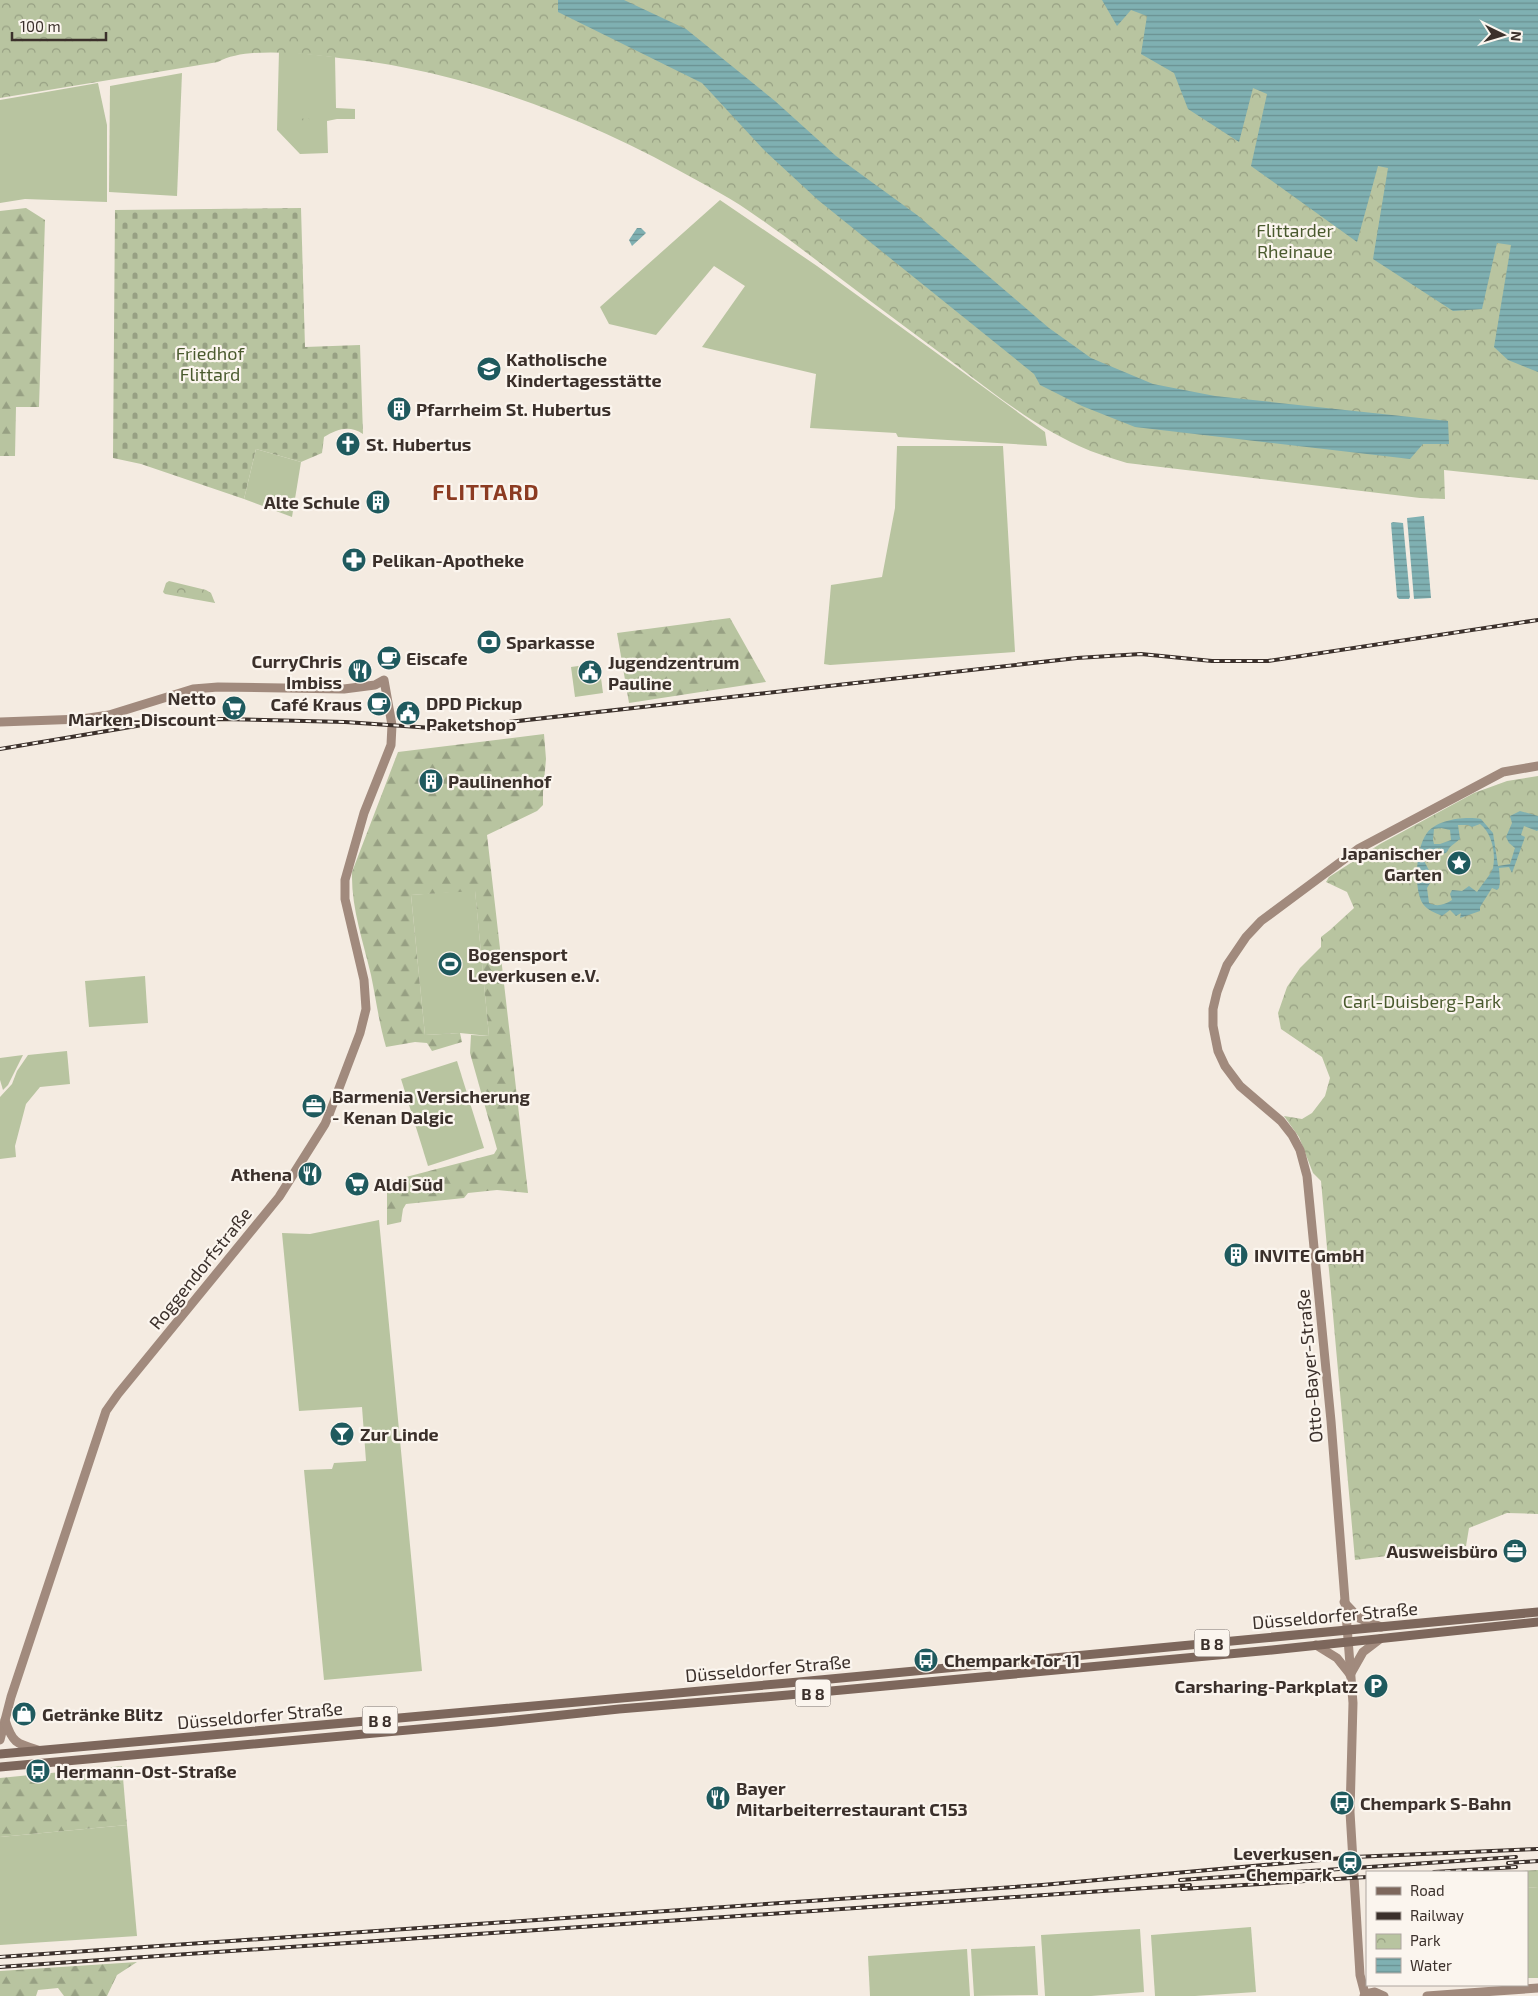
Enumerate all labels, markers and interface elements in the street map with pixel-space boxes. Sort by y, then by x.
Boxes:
scale bar [12,10,106,42]
north arrow [1478,10,1528,60]
text: 100 m [20,17,61,35]
text: N [1508,30,1525,42]
park label: Flittarder Rheinaue [1256,219,1334,262]
park label: Friedhof Flittard [176,342,245,385]
place label: Katholische Kindertagesstätte [506,348,662,391]
school or university icon: Katholische Kindertagesstätte [476,356,502,382]
building icon: Pfarrheim St. Hubertus [386,396,412,422]
place label: Pfarrheim St. Hubertus [416,398,611,420]
church icon: St. Hubertus [335,431,361,457]
place label: St. Hubertus [366,433,471,455]
district label: FLITTARD [432,478,540,504]
building icon: Alte Schule [365,489,391,515]
place label: Alte Schule [264,491,360,513]
pharmacy icon: Pelikan-Apotheke [341,547,367,573]
place label: Pelikan-Apotheke [372,549,524,571]
bank icon: Sparkasse [476,629,502,655]
place label: Sparkasse [506,631,595,653]
cafe icon: Eiscafe [376,645,402,671]
place label: Eiscafe [406,647,468,669]
place label: CurryChris Imbiss [252,650,342,693]
place label: Jugendzentrum Pauline [608,651,739,694]
restaurant icon: CurryChris Imbiss [347,658,373,684]
public building icon: Jugendzentrum Pauline [577,659,603,685]
place label: Netto Marken-Discount [68,687,217,730]
cafe icon: Café Kraus [366,691,392,717]
place label: DPD Pickup Paketshop [426,692,523,735]
place label: Café Kraus [270,693,362,715]
supermarket icon: Netto Marken-Discount [221,695,247,721]
public building icon: DPD Pickup Paketshop [395,700,421,726]
building icon: Paulinenhof [418,768,444,794]
place label: Paulinenhof [448,770,552,792]
place label: Japanischer Garten [1341,842,1442,885]
place icon: Japanischer Garten [1446,850,1472,876]
place label: Bogensport Leverkusen e.V. [468,943,600,986]
sports icon: Bogensport Leverkusen e.V. [437,951,463,977]
park label: Carl-Duisberg-Park [1343,990,1501,1012]
place label: Barmenia Versicherung - Kenan Dalgic [332,1085,531,1128]
office icon: Barmenia Versicherung - Kenan Dalgic [301,1093,327,1119]
restaurant icon: Athena [297,1161,323,1187]
place label: Athena [231,1163,292,1185]
supermarket icon: Aldi Süd [344,1171,370,1197]
place label: Aldi Süd [374,1173,443,1195]
street label: Roggendorfstraße [144,1202,256,1334]
building icon: INVITE GmbH [1223,1242,1249,1268]
place label: INVITE GmbH [1254,1244,1365,1266]
street label: Otto-Bayer-Straße [1291,1288,1327,1444]
bar icon: Zur Linde [329,1421,355,1447]
place label: Zur Linde [360,1423,439,1445]
office icon: Ausweisbüro [1502,1538,1528,1564]
place label: Ausweisbüro [1387,1540,1498,1562]
street label: Düsseldorfer Straße [1251,1597,1419,1633]
road number: B 8 [1194,1630,1230,1656]
bus stop icon: Chempark Tor 11 [913,1647,939,1673]
place label: Chempark Tor 11 [944,1649,1080,1671]
street label: Düsseldorfer Straße [684,1650,852,1686]
parking icon: Carsharing-Parkplatz [1363,1673,1389,1699]
place label: Carsharing-Parkplatz [1175,1675,1358,1697]
road number: B 8 [796,1680,830,1706]
street label: Düsseldorfer Straße [176,1697,344,1733]
shop icon: Getränke Blitz [11,1701,37,1727]
place label: Getränke Blitz [42,1703,163,1725]
road number: B 8 [362,1706,398,1734]
bus stop icon: Hermann-Ost-Straße [25,1758,51,1784]
place label: Hermann-Ost-Straße [56,1760,237,1782]
place label: Bayer Mitarbeiterrestaurant C153 [736,1777,968,1820]
restaurant icon: Bayer Mitarbeiterrestaurant C153 [705,1785,731,1811]
bus stop icon: Chempark S-Bahn [1329,1790,1355,1816]
place label: Chempark S-Bahn [1360,1792,1511,1814]
place label: Leverkusen Chempark [1233,1842,1332,1885]
station icon: Leverkusen Chempark [1337,1850,1363,1876]
legend [1366,1871,1528,1986]
text: Road [1410,1881,1445,1899]
text: Railway [1410,1906,1464,1924]
text: Park [1410,1931,1441,1949]
text: Water [1410,1956,1452,1974]

